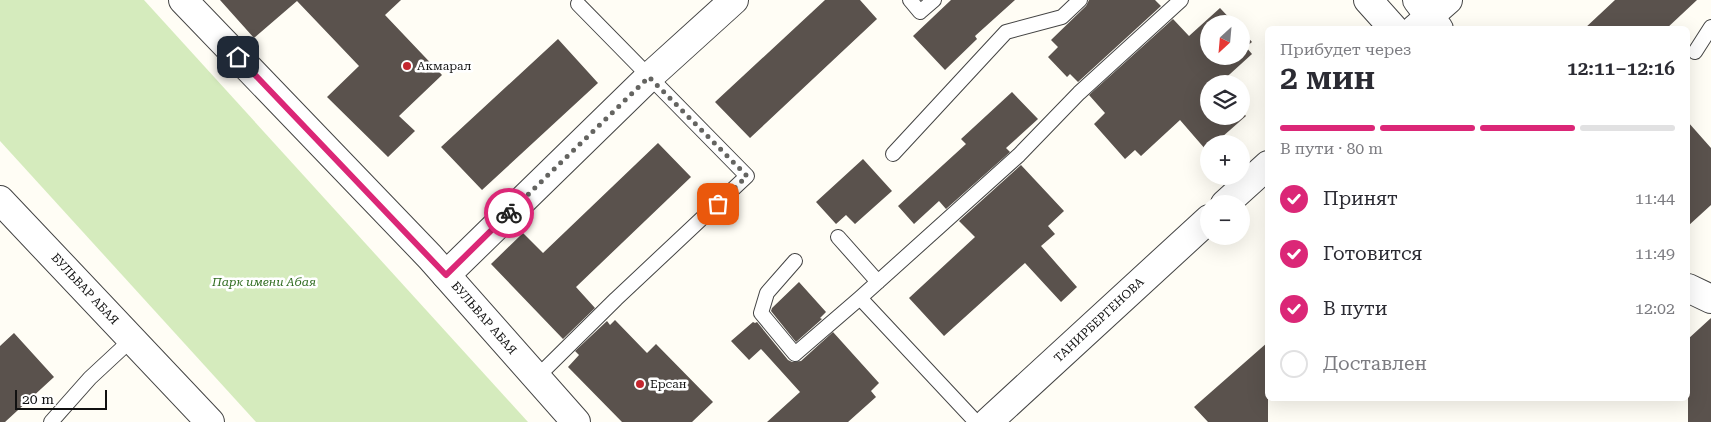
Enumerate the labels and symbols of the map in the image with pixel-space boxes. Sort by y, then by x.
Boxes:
north arrow [1200,15,1250,65]
pin [217,36,259,78]
place label: Акмарал [417,59,472,73]
marker: Акмарал [401,60,413,72]
pin [697,183,739,225]
courier [484,188,534,238]
street label: БУЛЬВАР АБАЯ [49,251,121,327]
street label: ТАНИРБЕРГЕНОВА [1051,274,1147,365]
park label: Парк имени Абая [211,275,316,289]
street label: БУЛЬВАР АБАЯ [449,279,519,357]
place label: Ерсан [650,377,687,391]
marker: Ерсан [634,378,646,390]
scale bar [15,387,108,410]

